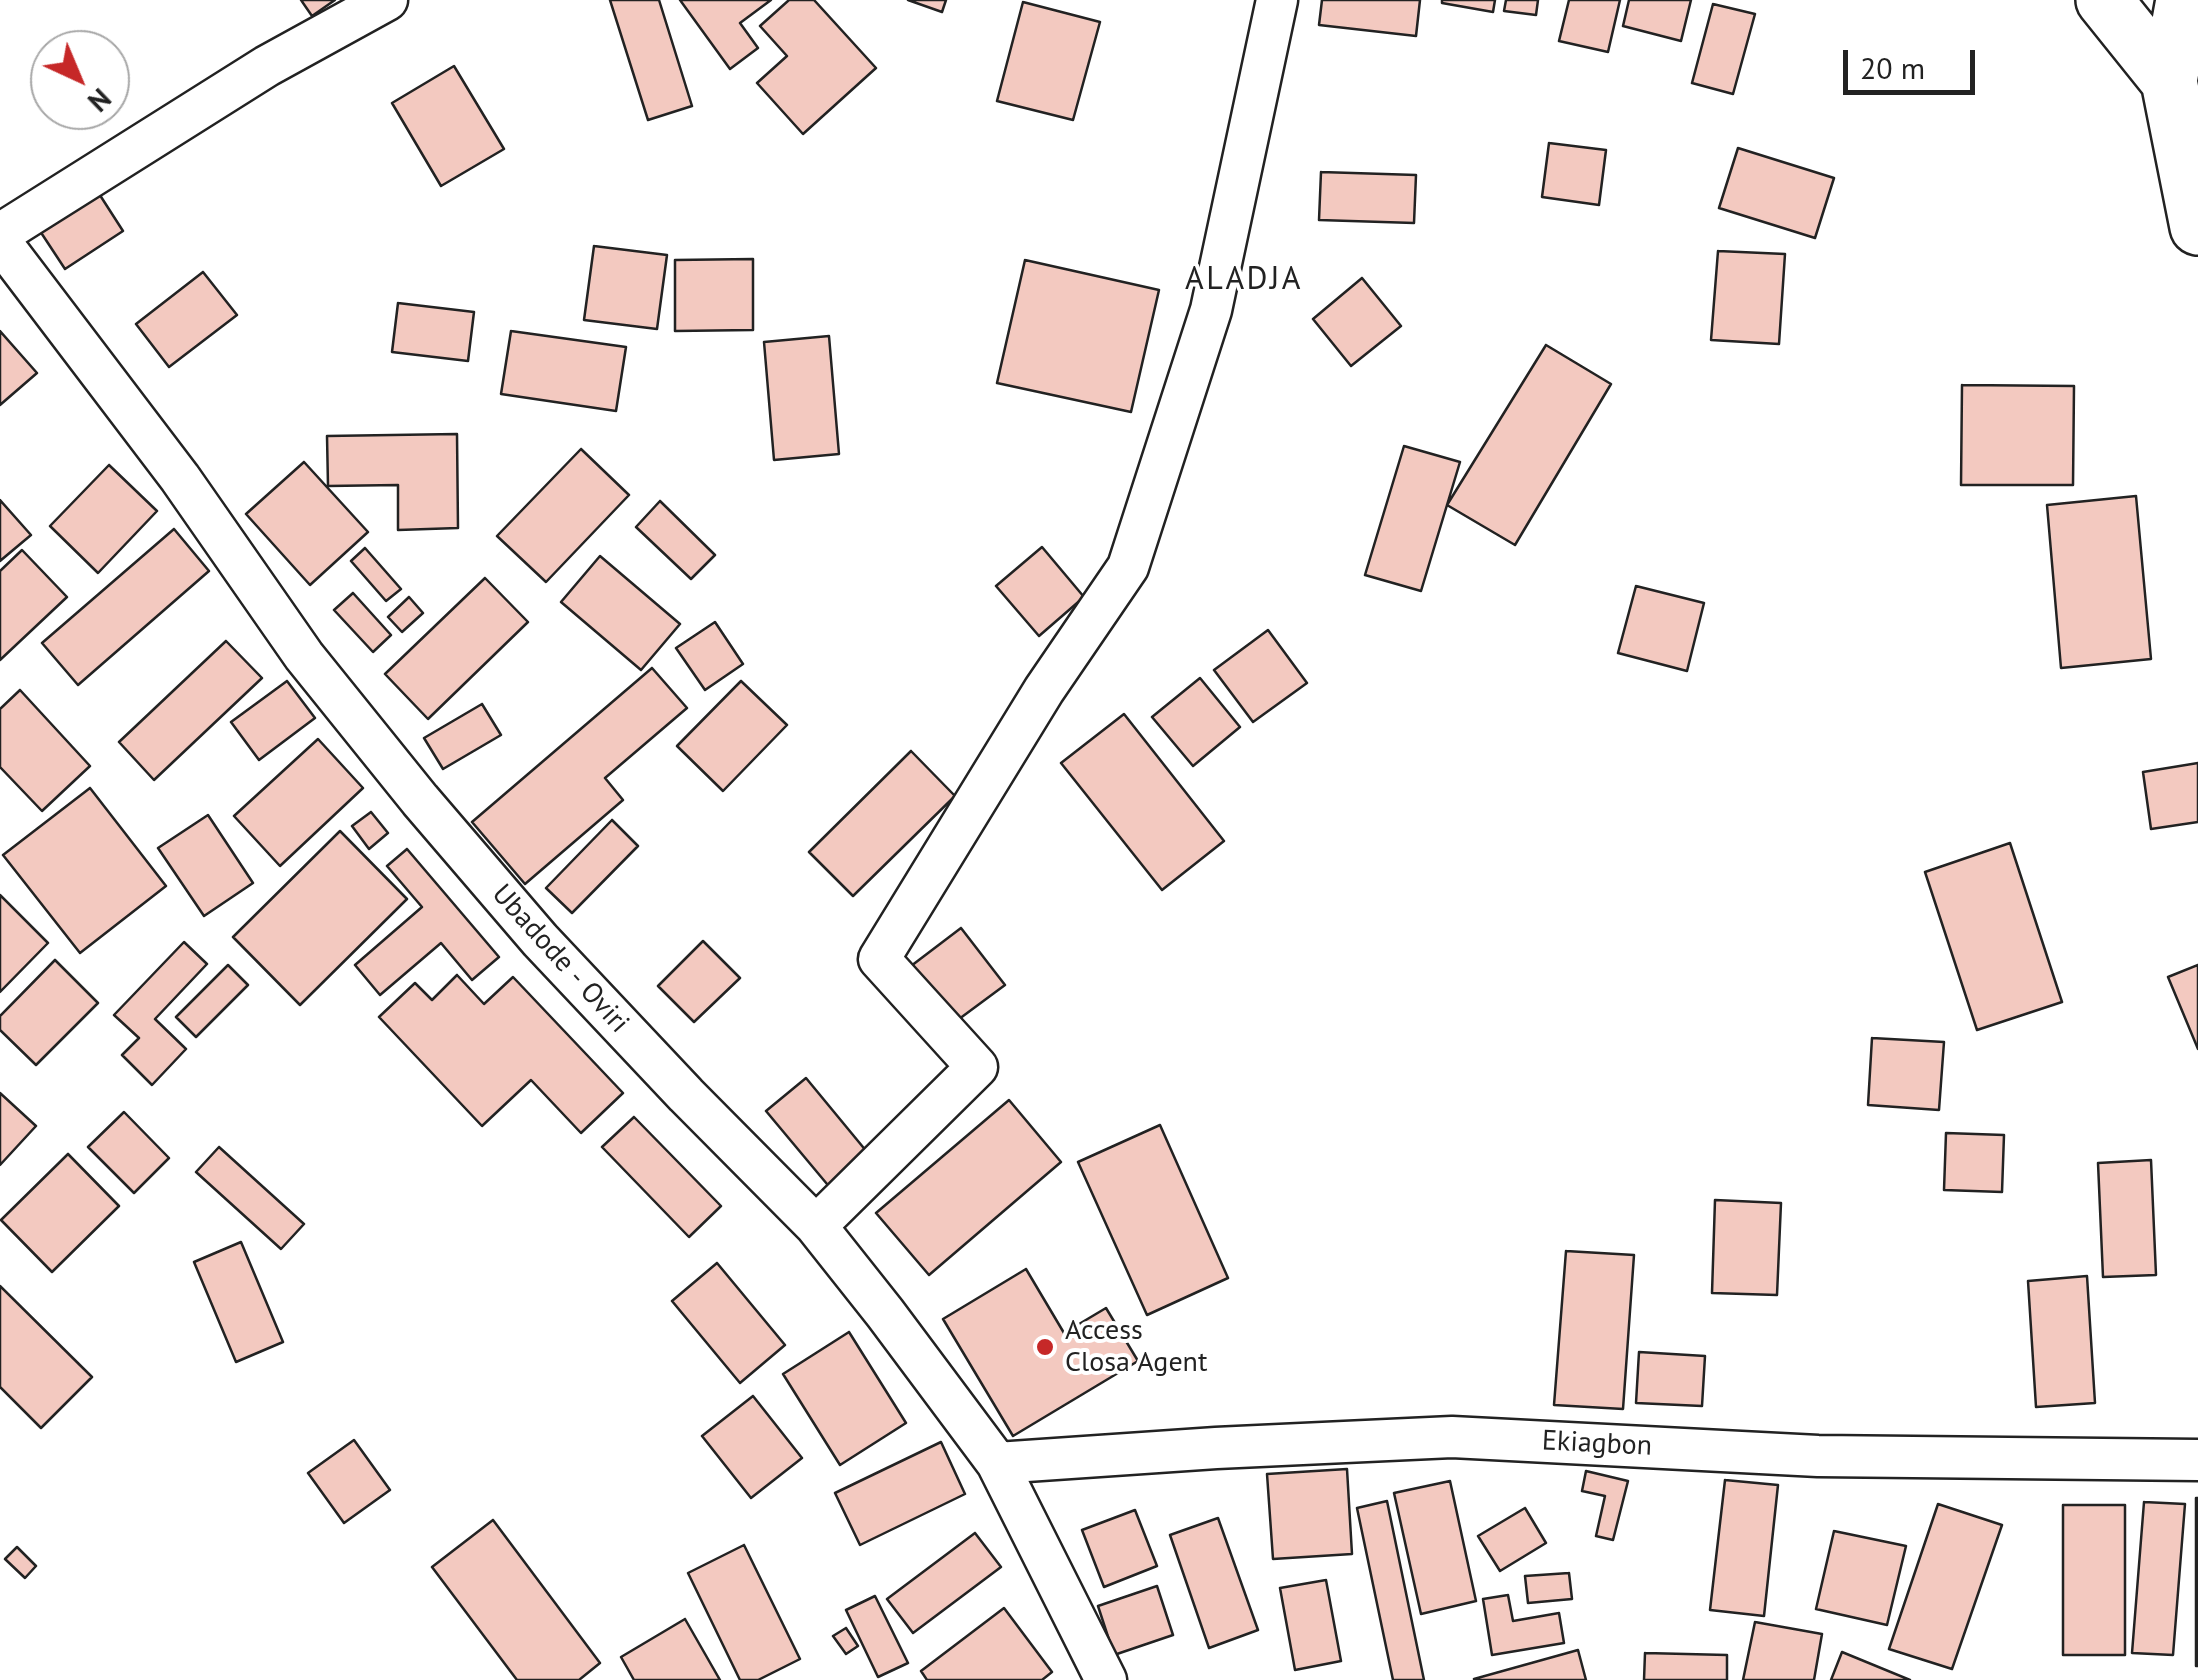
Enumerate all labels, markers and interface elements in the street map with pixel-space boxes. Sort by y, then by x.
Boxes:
north arrow [30,30,130,130]
scale bar [1848,30,1980,92]
text: 20 m [1860,48,1925,87]
text: N [80,81,119,120]
district label: ALADJA [1185,261,1303,299]
street label: Ubadode - Oviri [484,878,636,1040]
place label: Access Closa Agent [1065,1314,1207,1380]
marker: Access Closa Agent [1034,1336,1056,1358]
street label: Ekiagbon [1541,1424,1653,1464]

